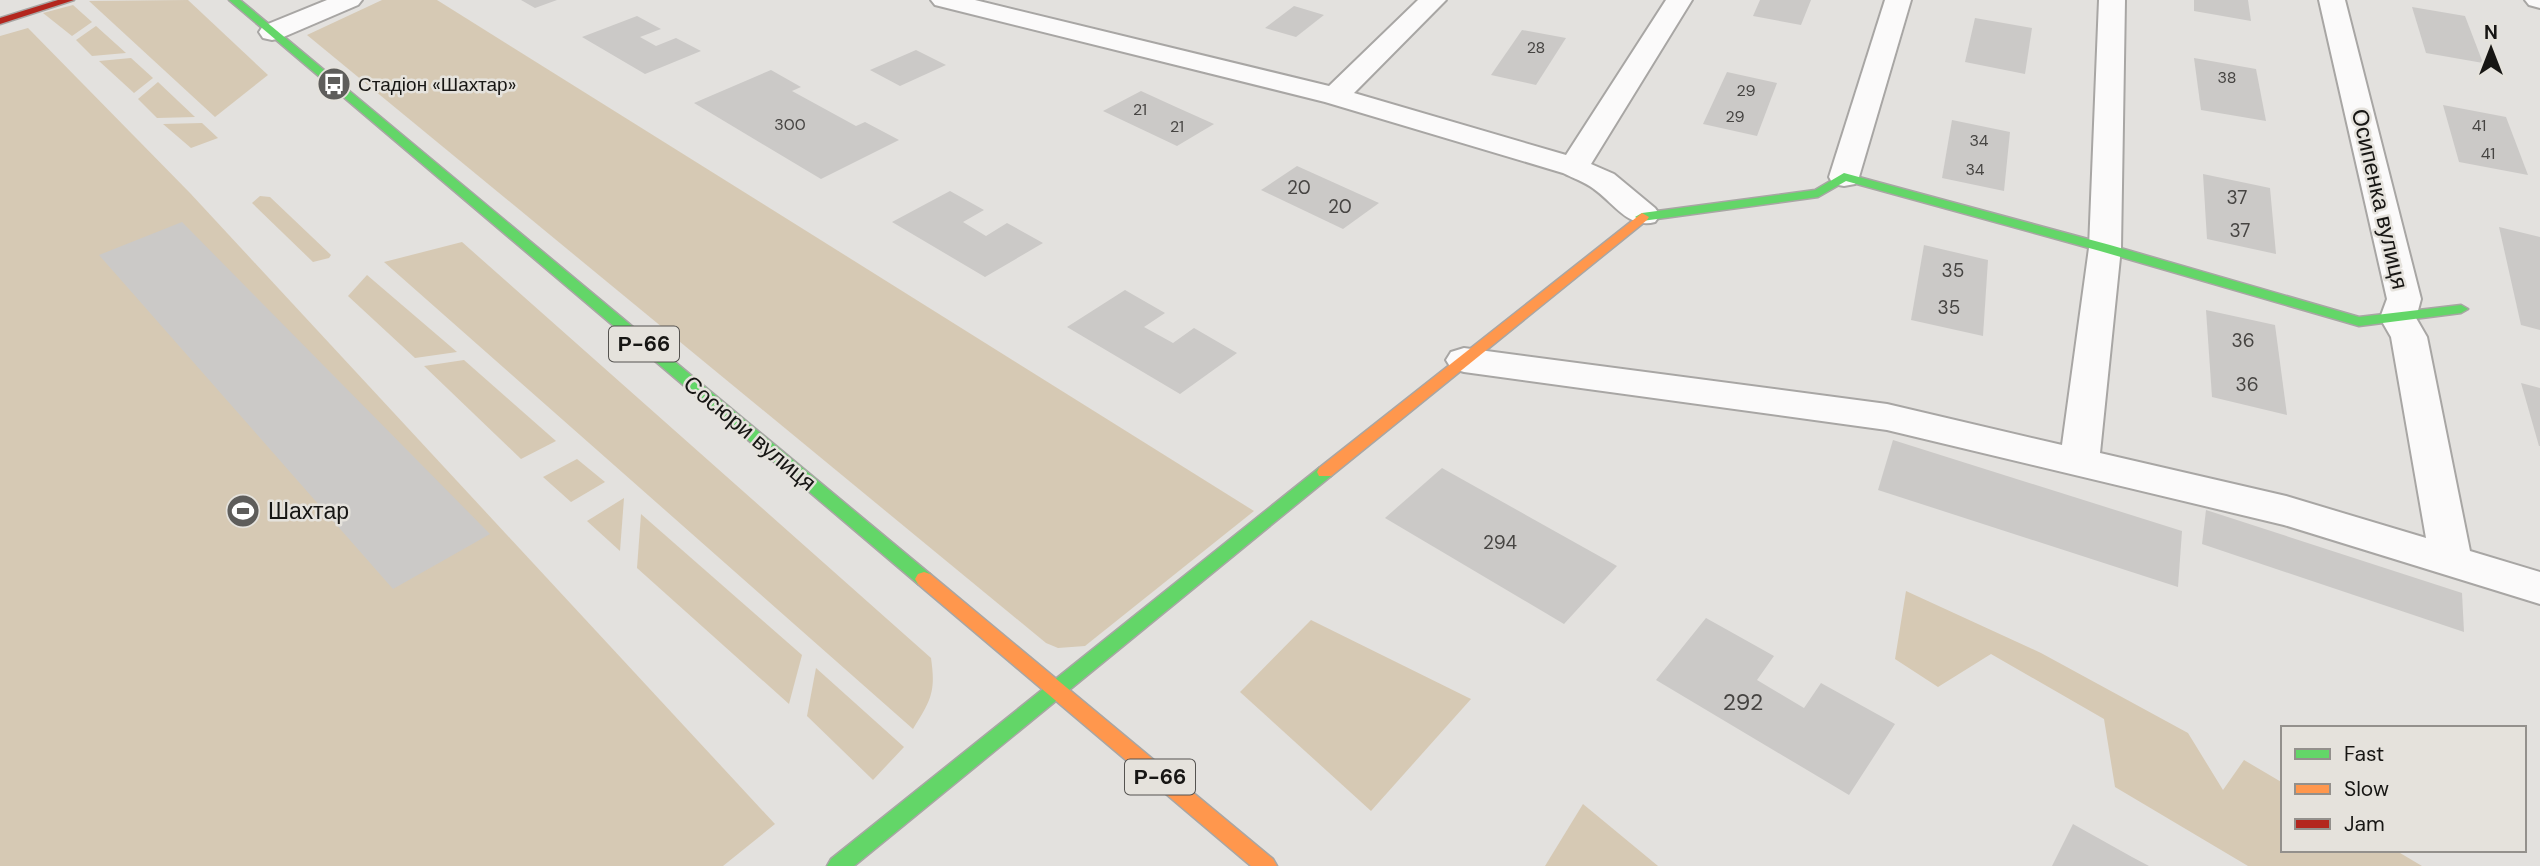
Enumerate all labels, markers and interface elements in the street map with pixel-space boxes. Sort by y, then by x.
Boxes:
north arrow [2456,14,2526,84]
text: N [2484,20,2498,45]
house number: 28 [1527,37,1545,58]
bus stop icon: Стадіон «Шахтар» [315,65,353,103]
house number: 38 [2217,67,2237,88]
place label: Стадіон «Шахтар» [358,72,516,97]
house number: 29 [1736,80,1756,101]
house number: 21 [1133,99,1147,120]
house number: 29 [1725,106,1745,127]
street label: Осипенка вулиця [2345,106,2415,292]
house number: 300 [774,114,806,135]
house number: 41 [2472,115,2486,136]
house number: 21 [1170,116,1184,137]
house number: 34 [1969,130,1989,151]
house number: 41 [2481,143,2495,164]
house number: 34 [1965,159,1985,180]
house number: 20 [1287,175,1311,200]
house number: 37 [2226,185,2248,210]
house number: 20 [1328,194,1352,219]
house number: 37 [2229,218,2251,243]
house number: 35 [1942,258,1964,283]
house number: 35 [1938,295,1960,320]
road number: Р-66 [609,326,679,362]
house number: 36 [2231,328,2255,353]
street label: Сосюри вулиця [677,369,823,497]
house number: 36 [2235,372,2259,397]
sports icon: Шахтар [224,492,262,530]
place label: Шахтар [268,496,349,526]
house number: 294 [1483,530,1517,555]
house number: 292 [1723,687,1763,717]
legend [2281,726,2526,852]
text: Fast [2344,740,2384,768]
road number: Р-66 [1125,760,1195,794]
text: Slow [2344,775,2389,803]
text: Jam [2344,810,2385,838]

